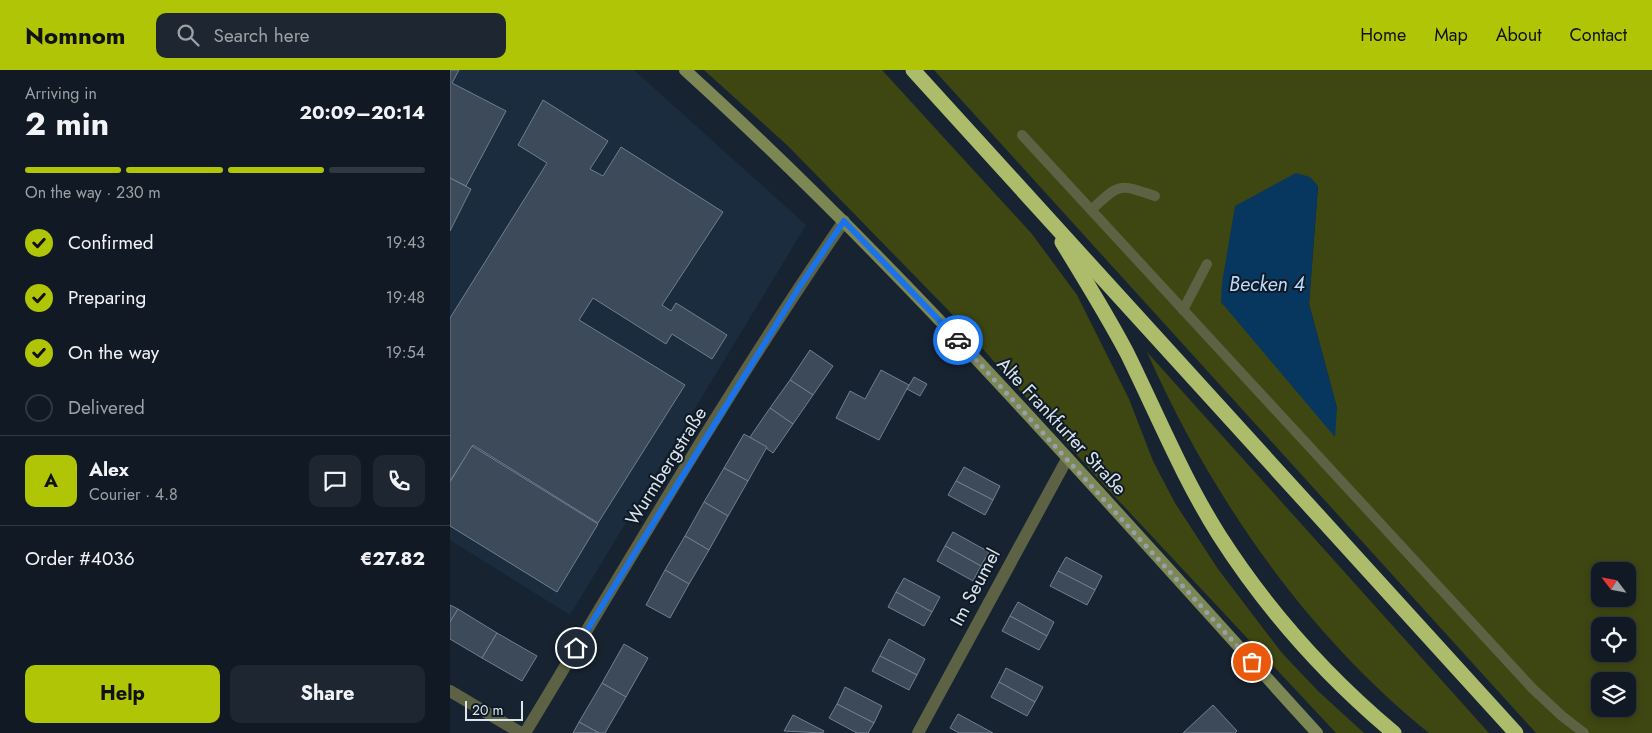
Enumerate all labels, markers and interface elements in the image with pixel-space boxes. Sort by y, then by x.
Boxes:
search box [156,13,506,58]
text: Nomnom [25,18,126,53]
icon: search [174,21,202,49]
text: Search here [214,22,310,49]
text: Home [1360,22,1406,48]
text: Map [1434,22,1468,48]
text: About [1496,22,1541,48]
text: Contact [1569,22,1627,48]
text: Arriving in [25,82,97,105]
text: 20:09–20:14 [300,99,425,126]
text: 2 min [25,101,109,147]
text: On the way · 230 m [25,181,161,204]
icon: check [25,229,53,257]
text: Confirmed [68,229,154,256]
text: 19:43 [386,231,425,254]
water label: Becken 4 [1229,270,1305,299]
icon: check [25,284,53,312]
text: Preparing [68,284,146,311]
text: 19:48 [386,286,425,309]
courier [933,315,983,365]
icon: car [944,326,972,354]
icon: check [25,339,53,367]
text: On the way [68,339,159,366]
text: 19:54 [385,341,425,364]
street label: Alte Frankfurter Straße [991,351,1133,501]
text: Delivered [68,394,145,421]
street label: Wurmbergstraße [619,401,713,530]
button: chat [309,455,361,507]
button: phone [373,455,425,507]
text: Alex [89,456,129,483]
text: A [44,467,58,494]
text: Courier · 4.8 [89,483,178,506]
street label: Im Seumel [943,543,1007,631]
text: Order #4036 [25,545,135,572]
text: €27.82 [360,545,425,572]
north arrow [1591,562,1636,608]
map controls [1591,562,1636,717]
button: locate [1591,617,1636,662]
pin [555,627,597,669]
icon: home [562,634,590,662]
pin [1231,641,1273,683]
icon: bag [1238,648,1266,676]
button: Help [25,665,220,723]
button: Share [230,665,425,723]
button: layers [1591,672,1636,717]
scale bar [465,698,522,721]
text: 20 m [472,700,504,720]

